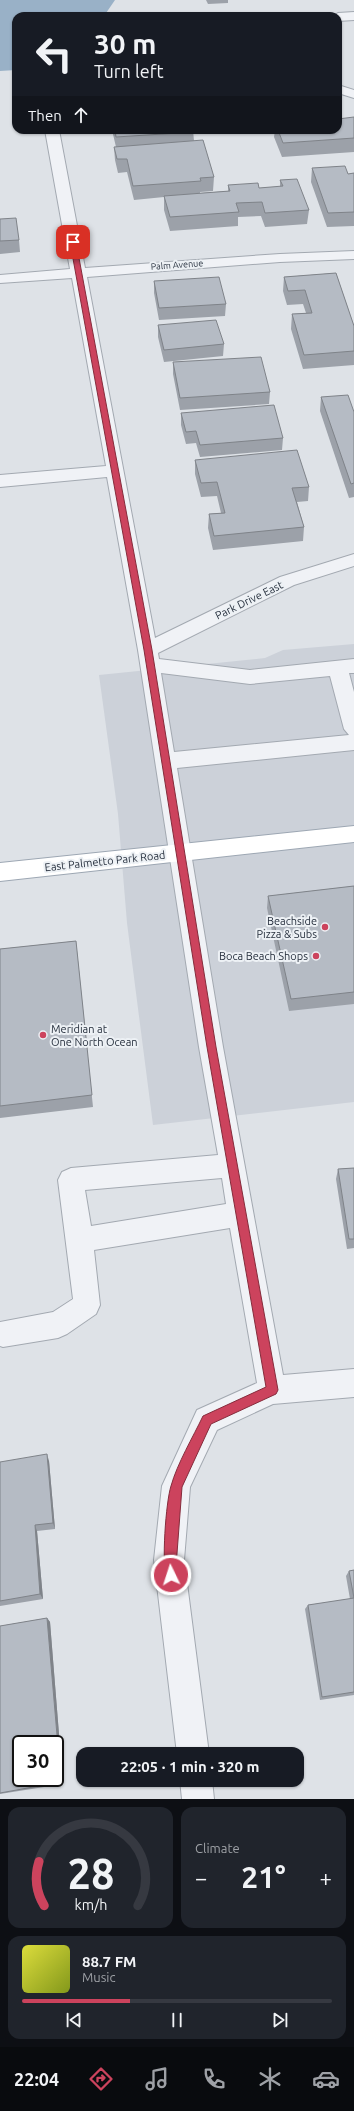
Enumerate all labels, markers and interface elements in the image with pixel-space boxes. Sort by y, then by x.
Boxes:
icon: left [28,28,80,80]
text: 30 m [94,28,156,59]
text: Turn left [94,61,164,81]
icon: ahead [70,104,92,126]
text: Then [28,107,62,124]
pin [56,225,90,259]
icon: arrive [62,231,84,253]
street label: Palm Avenue [150,258,204,272]
street label: Park Drive East [213,578,285,622]
street label: East Palmetto Park Road [44,849,166,873]
place label: Beachside Pizza & Subs [257,915,317,940]
marker: Beachside Pizza & Subs [320,922,330,932]
place label: Boca Beach Shops [219,950,308,962]
marker: Boca Beach Shops [311,951,321,961]
place label: Meridian at One North Ocean [51,1023,138,1048]
marker: Meridian at One North Ocean [38,1030,48,1040]
position arrow [150,1554,192,1596]
speed limit sign: 30 [12,1735,64,1787]
text: 22:05 · 1 min · 320 m [121,1758,259,1775]
text: Climate [195,1841,240,1855]
text: 28 [67,1849,114,1896]
text: 21° [241,1860,286,1894]
text: − [195,1865,207,1890]
text: + [320,1865,332,1890]
text: km/h [74,1896,107,1912]
text: 88.7 FM [82,1953,136,1970]
text: Music [82,1970,116,1984]
icon: previous [63,2009,85,2031]
icon: pause [166,2009,188,2031]
icon: next [269,2009,291,2031]
icon: directions [87,2065,115,2093]
icon: music [143,2065,171,2093]
icon: phone [200,2065,228,2093]
icon: climate [256,2065,284,2093]
icon: car [312,2065,340,2093]
text: 22:04 [14,2069,59,2089]

